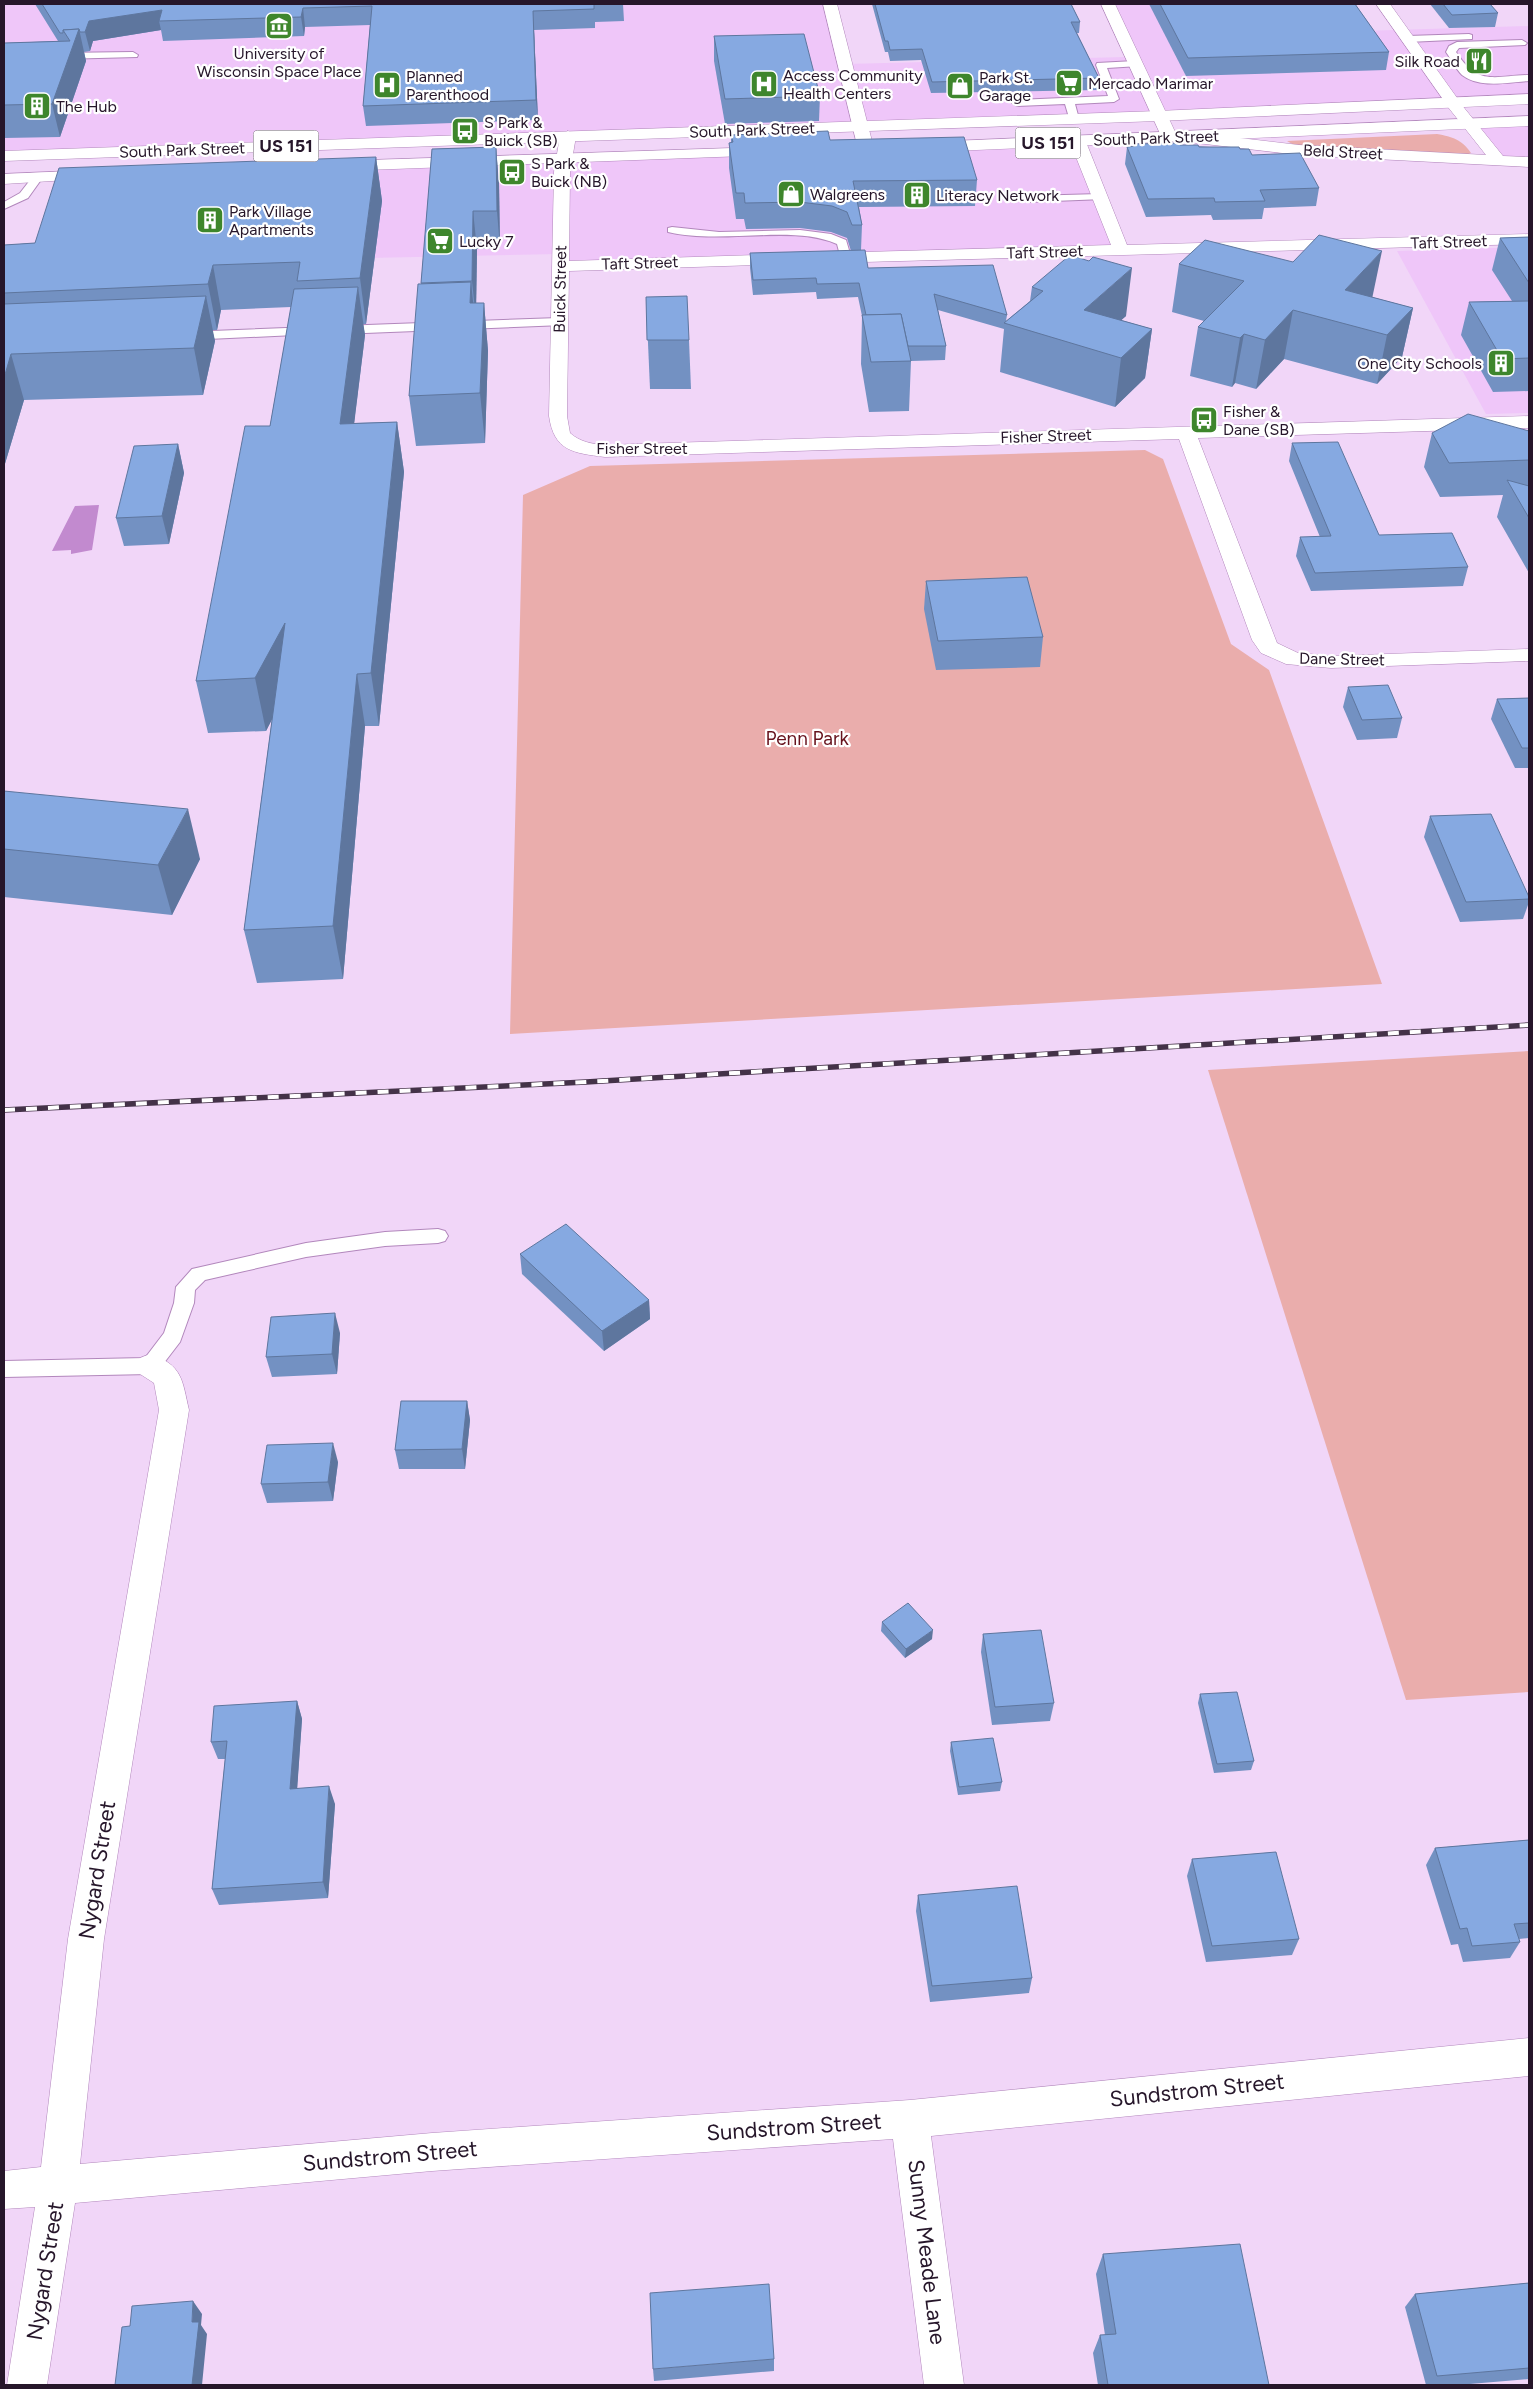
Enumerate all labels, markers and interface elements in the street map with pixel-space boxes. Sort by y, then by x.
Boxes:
museum icon: University of Wisconsin Space Place [264,11,294,41]
place label: University of Wisconsin Space Place [197,44,362,81]
restaurant icon: Silk Road [1464,46,1494,76]
place label: Silk Road [1394,52,1460,71]
place label: Access Community Health Centers [783,66,923,103]
place label: Planned Parenthood [406,67,489,104]
place label: Park St. Garage [979,68,1033,105]
supermarket icon: Mercado Marimar [1054,68,1084,98]
hospital icon: Access Community Health Centers [749,69,779,99]
hospital icon: Planned Parenthood [372,70,402,100]
shop icon: Park St. Garage [945,71,975,101]
place label: Mercado Marimar [1088,74,1214,93]
building icon: The Hub [22,91,52,121]
place label: The Hub [56,97,117,116]
place label: S Park & Buick (SB) [484,113,558,150]
bus stop icon: S Park & Buick (SB) [450,116,480,146]
street label: South Park Street [689,118,815,142]
street label: South Park Street [1093,126,1219,150]
road number: US 151 [1016,128,1080,158]
road number: US 151 [254,130,318,162]
street label: South Park Street [119,138,245,162]
street label: Beld Street [1302,140,1384,164]
place label: S Park & Buick (NB) [531,154,607,191]
bus stop icon: S Park & Buick (NB) [497,157,527,187]
shop icon: Walgreens [776,179,806,209]
building icon: Literacy Network [902,180,932,210]
place label: Walgreens [810,185,885,204]
place label: Literacy Network [936,186,1059,205]
place label: Park Village Apartments [229,202,314,239]
building icon: Park Village Apartments [195,205,225,235]
supermarket icon: Lucky 7 [425,226,455,256]
street label: Taft Street [1410,231,1488,253]
place label: Lucky 7 [459,232,514,251]
street label: Taft Street [1006,241,1084,263]
street label: Buick Street [550,245,570,333]
street label: Taft Street [601,252,679,274]
building icon: One City Schools [1486,348,1516,378]
place label: One City Schools [1357,354,1482,373]
place label: Fisher & Dane (SB) [1223,402,1295,439]
bus stop icon: Fisher & Dane (SB) [1189,405,1219,435]
street label: Fisher Street [1000,425,1092,447]
street label: Fisher Street [596,439,688,458]
street label: Dane Street [1299,649,1385,669]
park label: Penn Park [765,727,849,750]
street label: Nygard Street [73,1799,121,1941]
street label: Sundstrom Street [1108,2067,1286,2113]
street label: Sundstrom Street [706,2107,882,2147]
street label: Sundstrom Street [301,2135,479,2177]
street label: Sunny Meade Lane [902,2158,952,2346]
street label: Nygard Street [21,2200,69,2342]

